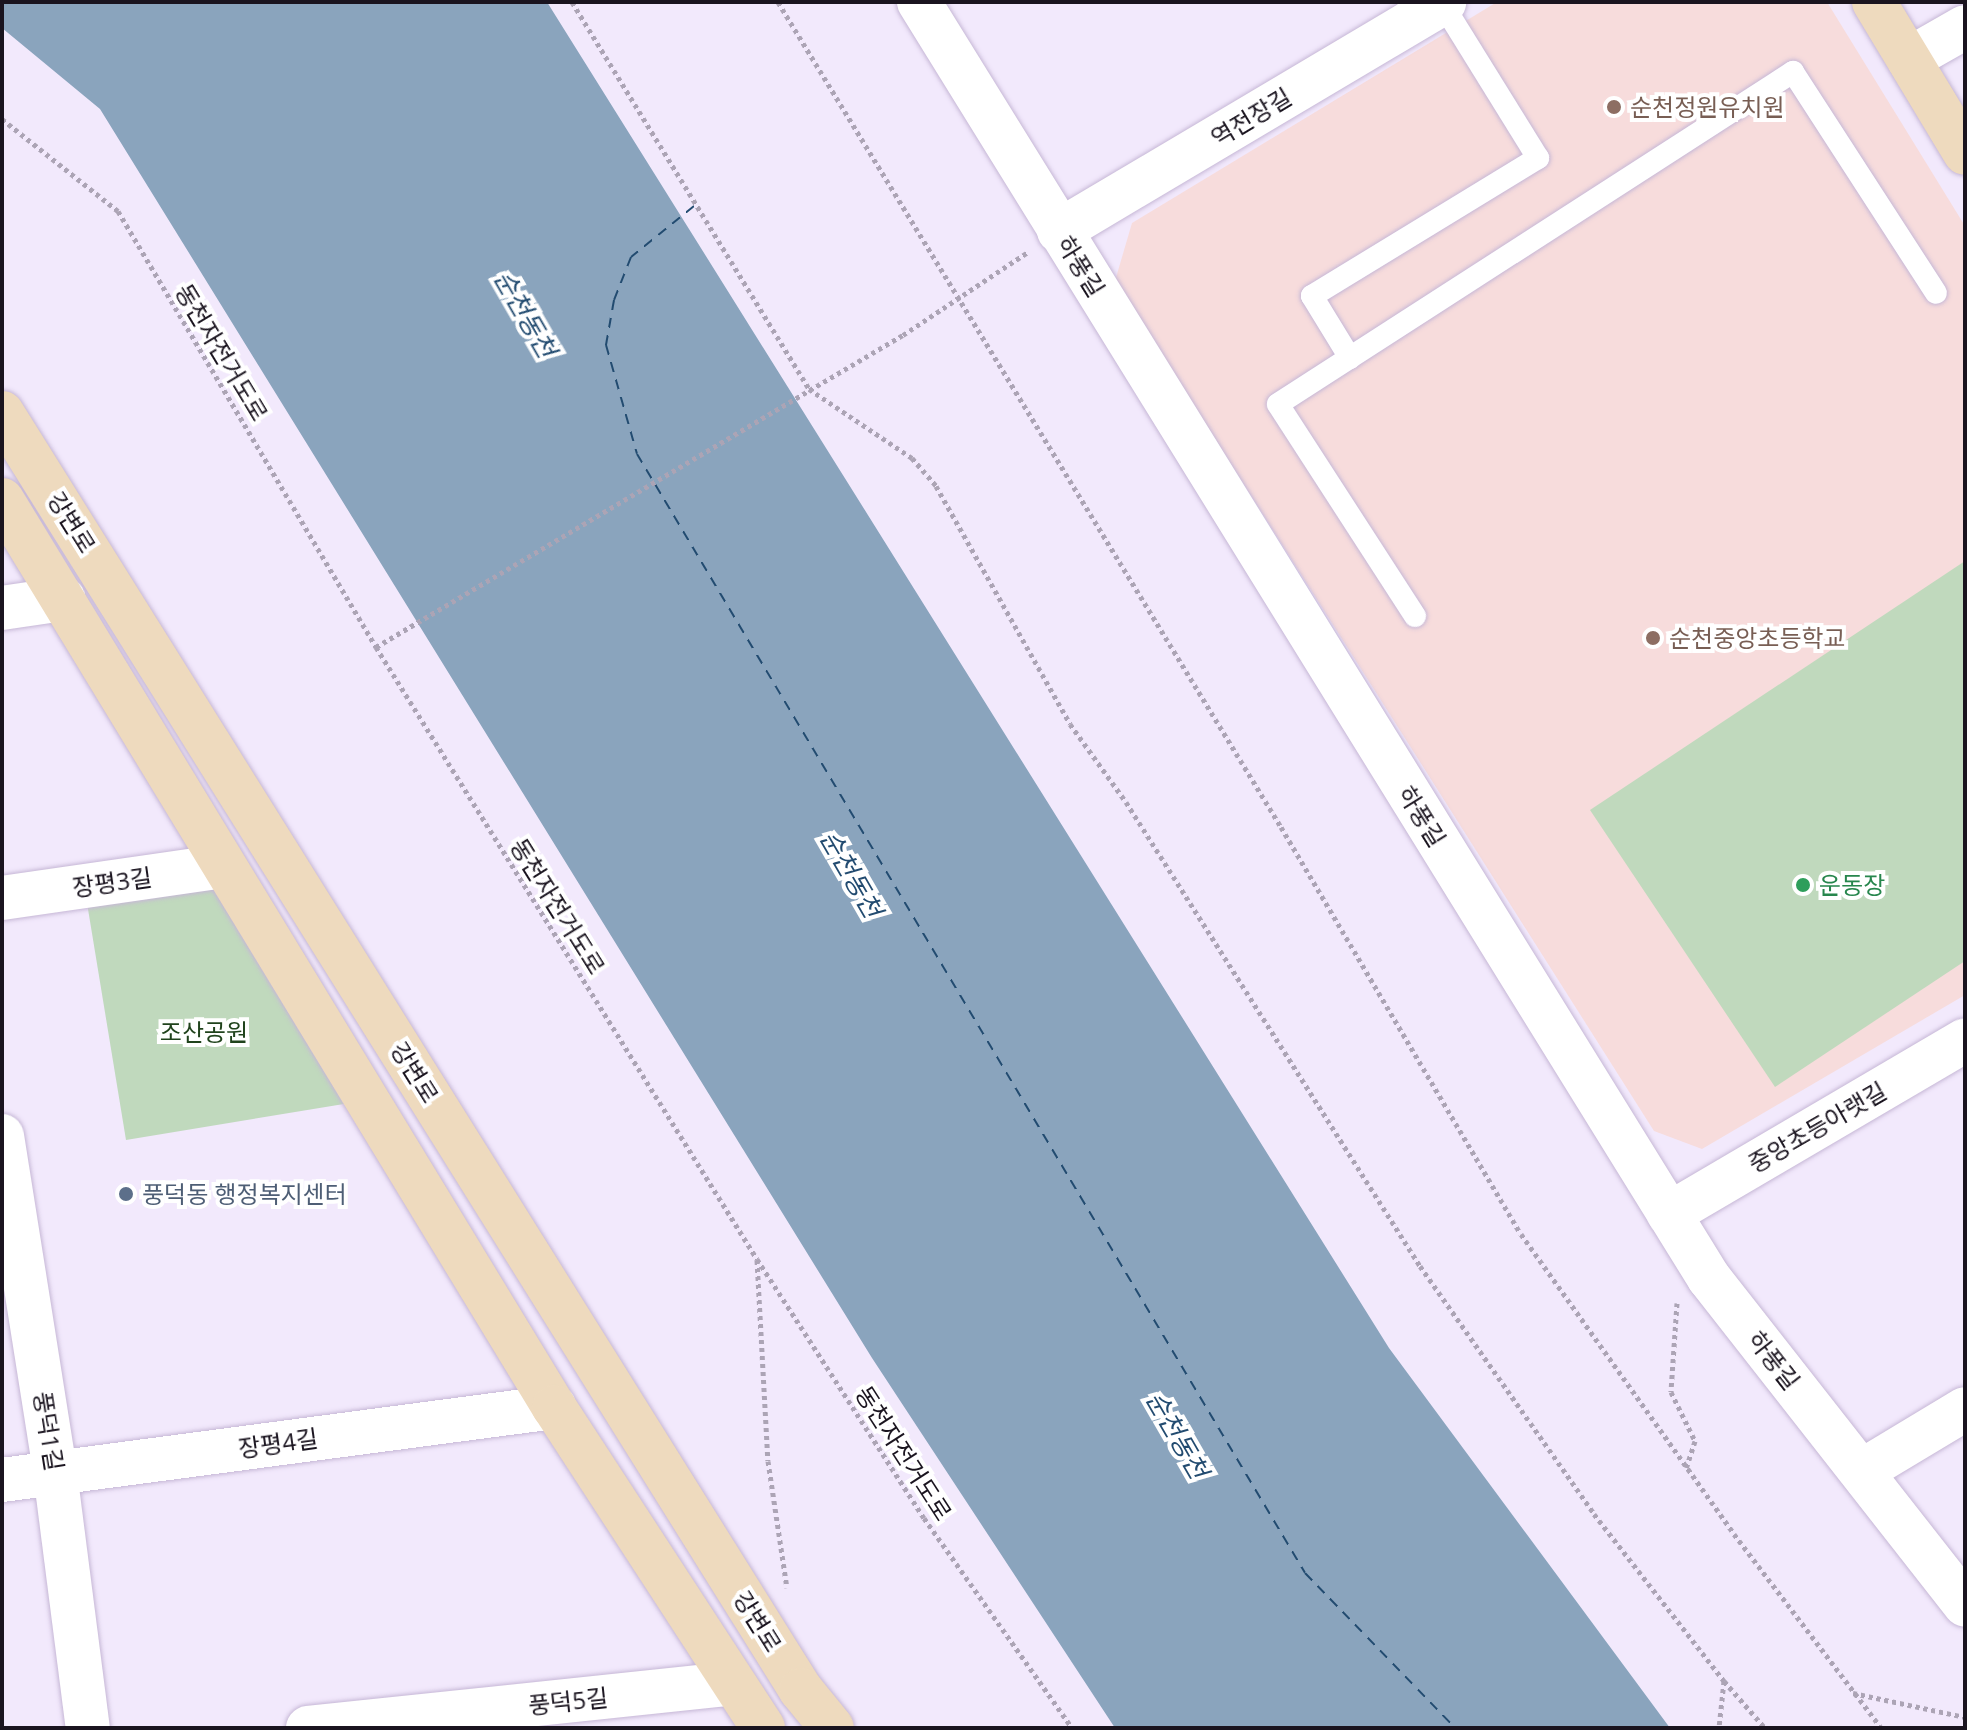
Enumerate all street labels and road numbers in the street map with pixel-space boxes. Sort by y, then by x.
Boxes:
street label: 역전장길 [1206,82,1296,152]
street label: 하풍길 [1051,230,1111,302]
street label: 동천자전거도로 [170,278,274,426]
street label: 강변로 [42,486,102,558]
street label: 하풍길 [1392,780,1452,852]
street label: 동천자전거도로 [505,833,611,979]
street label: 장평3길 [70,862,154,902]
street label: 강변로 [385,1036,445,1108]
street label: 중앙초등아랫길 [1743,1076,1891,1178]
street label: 하풍길 [1742,1325,1806,1395]
street label: 동천자전거도로 [850,1380,958,1526]
street label: 풍덕1길 [29,1389,69,1473]
street label: 장평4길 [236,1423,320,1463]
street label: 강변로 [728,1585,788,1657]
street label: 풍덕5길 [527,1682,609,1720]

